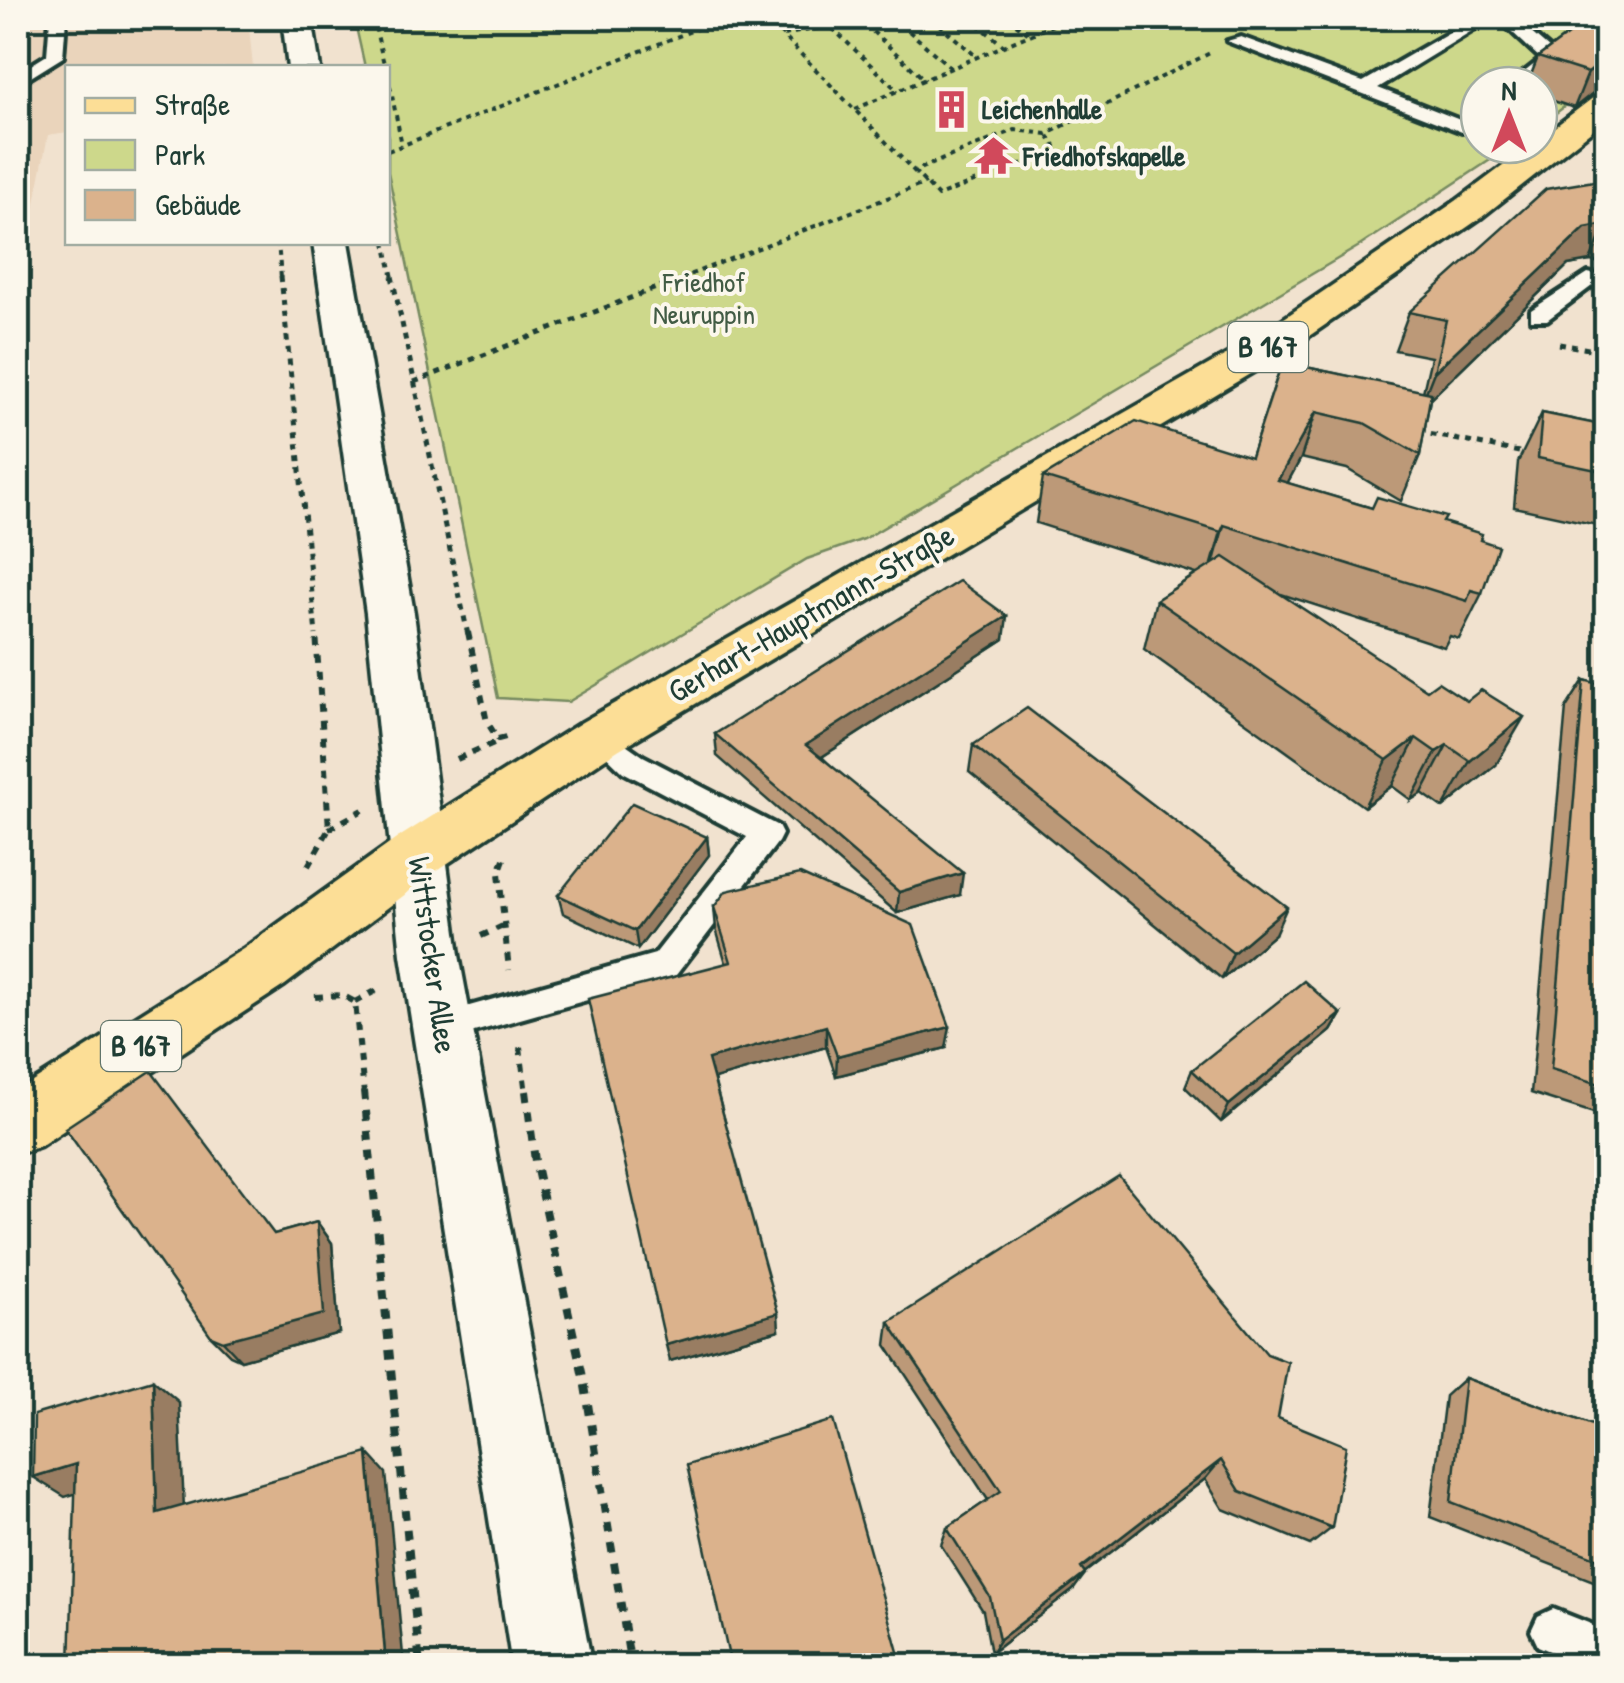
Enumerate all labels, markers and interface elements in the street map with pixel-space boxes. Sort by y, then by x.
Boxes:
legend [65,65,390,245]
north arrow [1459,65,1559,165]
text: N [1502,71,1517,109]
text: Straße [155,84,230,124]
building icon: Leichenhalle [931,88,973,130]
place label: Leichenhalle [982,90,1103,128]
text: Park [155,134,205,174]
temple icon: Friedhofskapelle [972,135,1014,177]
place label: Friedhofskapelle [1022,137,1186,176]
text: Gebäude [155,184,241,224]
park label: Friedhof Neuruppin [653,263,755,333]
road number: B 167 [1228,322,1308,372]
street label: Gerhart-Hauptmann-Straße [660,513,962,712]
street label: Wittstocker Allee [398,854,469,1056]
road number: B 167 [101,1021,181,1071]

